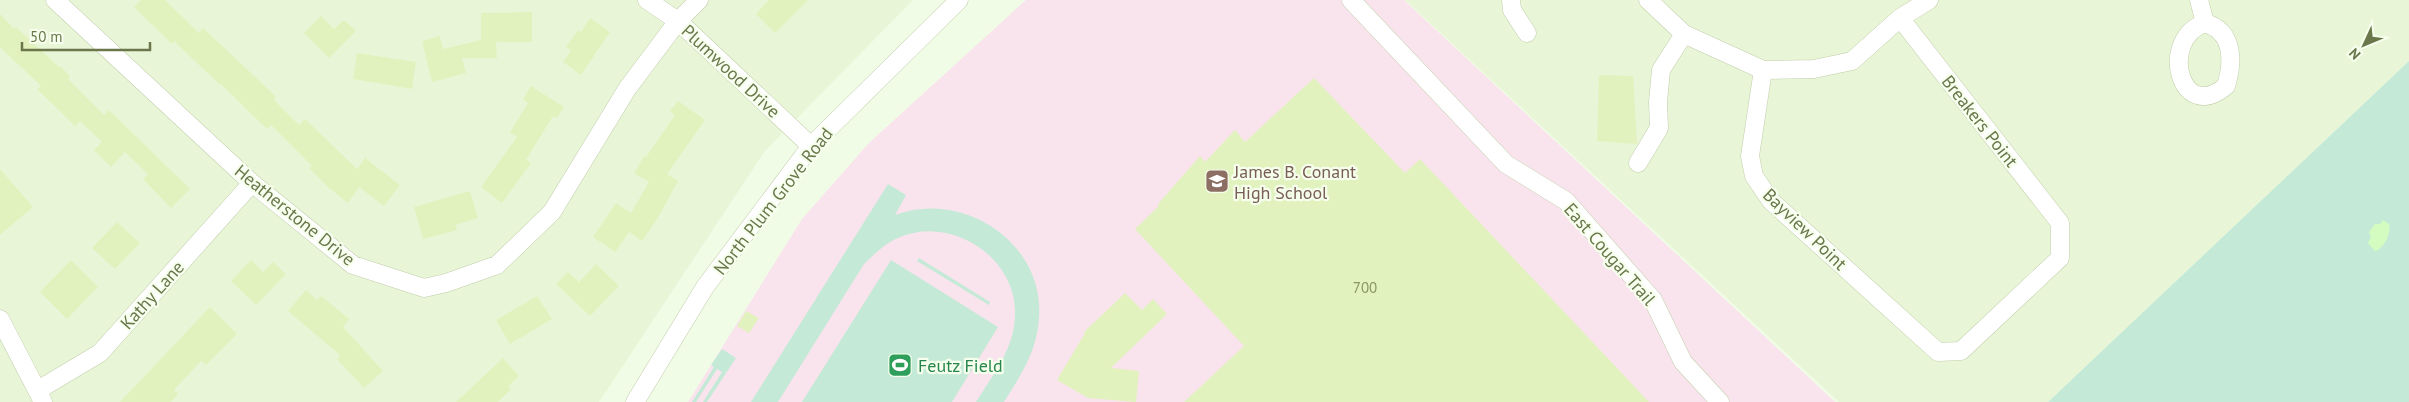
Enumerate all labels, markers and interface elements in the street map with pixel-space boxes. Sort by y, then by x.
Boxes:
street label: Plumwood Drive [677,19,785,123]
scale bar [22,20,150,52]
north arrow [2339,20,2389,70]
text: 50 m [30,27,63,46]
text: N [2345,44,2364,64]
street label: Breakers Point [1937,70,2023,172]
street label: North Plum Grove Road [708,123,838,279]
street label: Heatherstone Drive [230,159,360,271]
place label: James B. Conant High School [1233,160,1356,204]
school or university icon: James B. Conant High School [1204,168,1230,194]
street label: Bayview Point [1758,183,1852,275]
street label: East Cougar Trail [1559,198,1661,311]
street label: Kathy Lane [115,256,189,334]
house number: 700 [1353,278,1377,297]
sports icon: Feutz Field [887,352,913,378]
place label: Feutz Field [918,354,1003,377]

